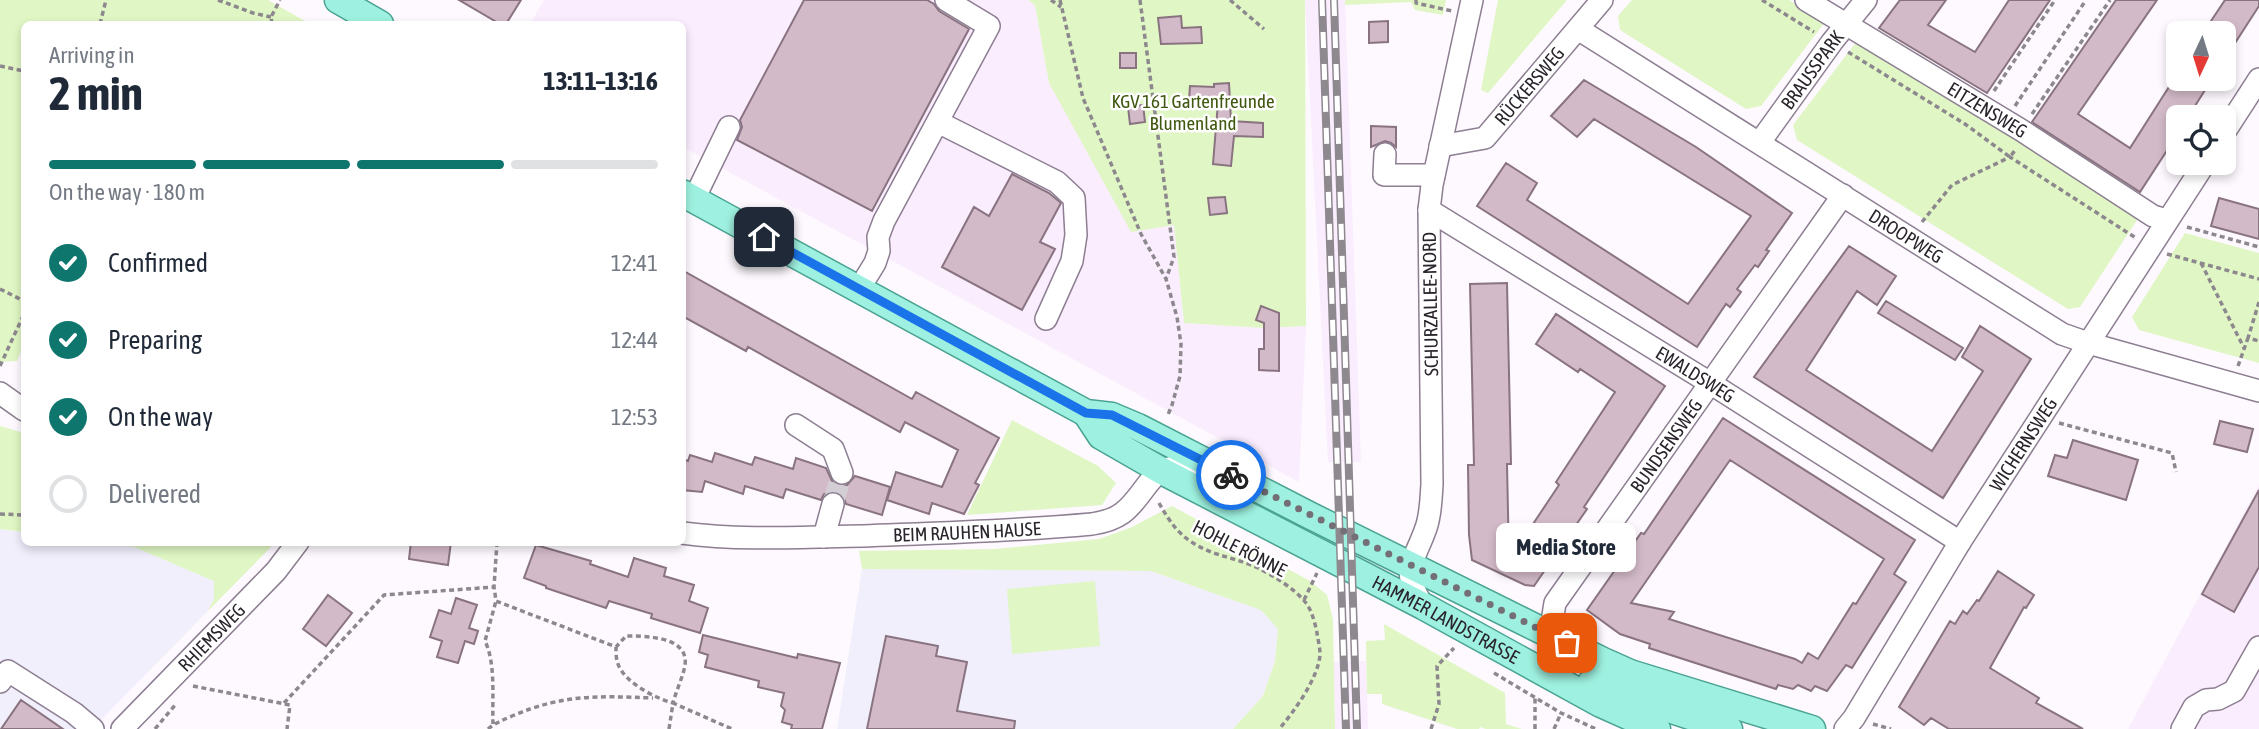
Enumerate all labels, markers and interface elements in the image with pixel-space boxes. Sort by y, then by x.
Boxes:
north arrow [2166,21,2236,91]
map controls [2166,21,2236,175]
street label: BRAUSSPARK [1776,25,1848,113]
text: Arriving in [49,42,135,68]
street label: RÜCKERSWEG [1490,42,1569,130]
text: 13:11–13:16 [543,66,658,96]
text: 2 min [49,67,143,120]
street label: EITZENSWEG [1944,77,2031,142]
park label: KGV 161 Gartenfreunde Blumenland [1111,90,1275,134]
button: locate [2166,105,2236,175]
text: On the way · 180 m [49,179,205,205]
street label: DROOPWEG [1865,204,1947,267]
pin [734,207,794,267]
icon: home [745,218,783,256]
street label: SCHURZALLEE-NORD [1418,232,1442,376]
icon: check [49,244,87,282]
text: Confirmed [108,248,208,278]
text: 12:41 [611,250,658,276]
icon: check [49,321,87,359]
text: Preparing [108,325,202,355]
text: 12:44 [611,327,658,353]
street label: EWALDSWEG [1652,341,1739,407]
street label: WICHERNSWEG [1985,393,2061,495]
street label: BUNDSENSWEG [1626,395,1707,497]
icon: check [49,398,87,436]
text: On the way [108,402,213,432]
text: 12:53 [611,404,658,430]
courier [1196,440,1266,510]
icon: bike [1212,456,1250,494]
text: Delivered [108,479,201,509]
street label: HOHLE RÖNNE [1189,515,1291,581]
street label: BEIM RAUHEN HAUSE [892,517,1041,546]
callout: Media Store [1497,524,1637,573]
text: Media Store [1516,534,1616,560]
street label: HAMMER LANDSTRASSE [1369,571,1523,668]
street label: RHIEMSWEG [173,599,249,676]
pin [1537,613,1597,673]
icon: bag [1548,624,1586,662]

